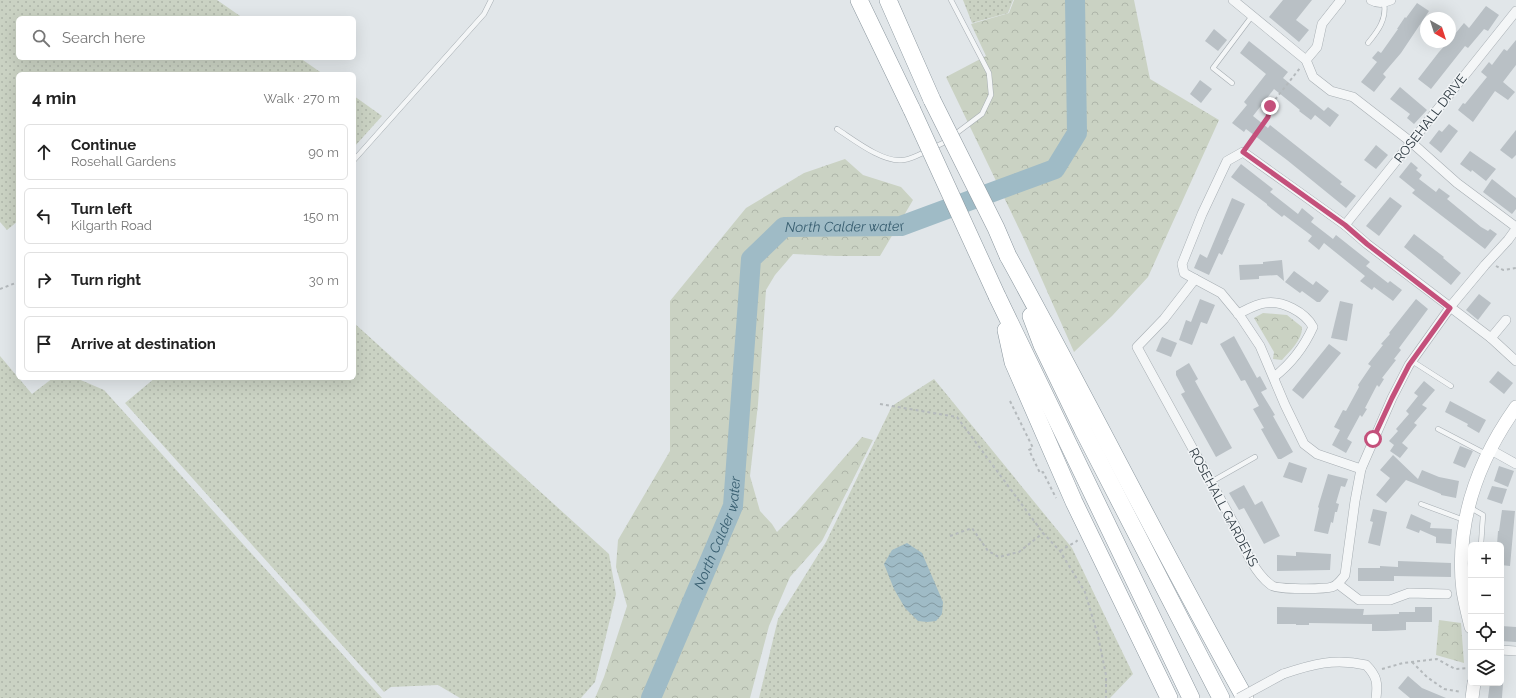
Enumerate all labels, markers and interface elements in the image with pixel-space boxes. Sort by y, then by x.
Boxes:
north arrow [1420,12,1456,48]
search box [16,16,356,60]
icon: search [30,27,52,49]
text: Search here [62,29,145,47]
street label: ROSEHALL DRIVE [1391,71,1470,166]
text: 4 min [32,88,76,108]
text: Walk · 270 m [264,91,340,106]
route end [1261,97,1279,115]
text: Continue [71,136,136,154]
icon: ahead [33,141,55,163]
text: 90 m [308,145,339,160]
text: Rosehall Gardens [71,154,176,169]
text: Turn left [71,200,132,218]
icon: left [33,205,55,227]
text: 150 m [303,209,339,224]
water label: North Calder water [785,217,908,235]
text: Kilgarth Road [71,218,152,233]
icon: right [33,269,55,291]
text: Turn right [71,271,141,289]
text: 30 m [309,273,339,288]
icon: arrive [33,333,55,355]
text: Arrive at destination [71,335,216,353]
route start [1364,430,1382,448]
street label: ROSEHALL GARDENS [1186,445,1261,569]
water label: North Calder water [691,475,743,591]
map controls [1468,542,1504,686]
button: + [1468,542,1504,578]
button: − [1468,578,1504,614]
button: locate [1468,614,1504,650]
button: layers [1468,650,1504,686]

